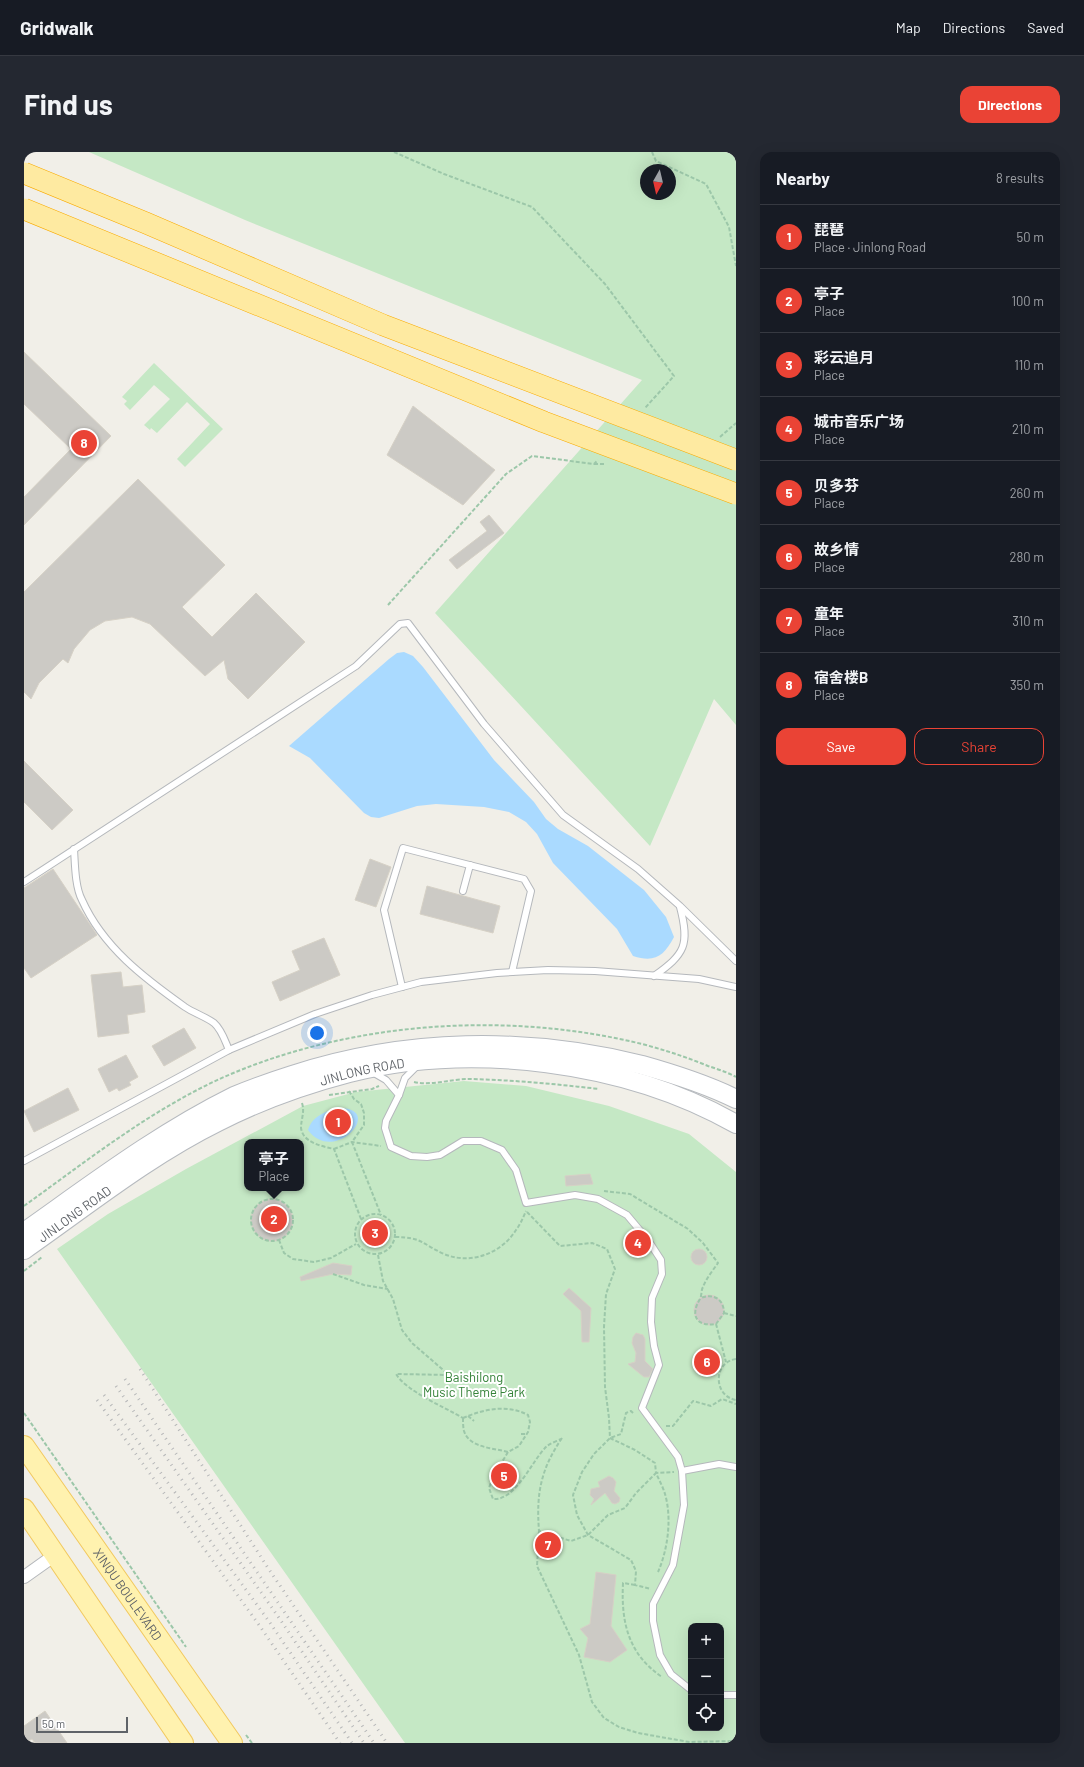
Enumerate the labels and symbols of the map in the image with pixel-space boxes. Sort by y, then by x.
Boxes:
north arrow [640,164,676,200]
pin: 8 [71,428,97,458]
your location [307,1023,327,1043]
street label: JINLONG ROAD [318,1055,406,1089]
pin: 1 [325,1107,351,1137]
street label: JINLONG ROAD [35,1182,114,1246]
pin: 2 [261,1204,287,1234]
pin: 3 [362,1218,388,1248]
pin: 4 [625,1228,651,1258]
pin: 6 [694,1347,720,1377]
park label: Baishilong Music Theme Park [423,1369,526,1400]
pin: 5 [491,1461,517,1491]
pin: 7 [535,1530,561,1560]
street label: XINQU BOULEVARD [90,1545,166,1643]
scale bar [36,1715,128,1734]

